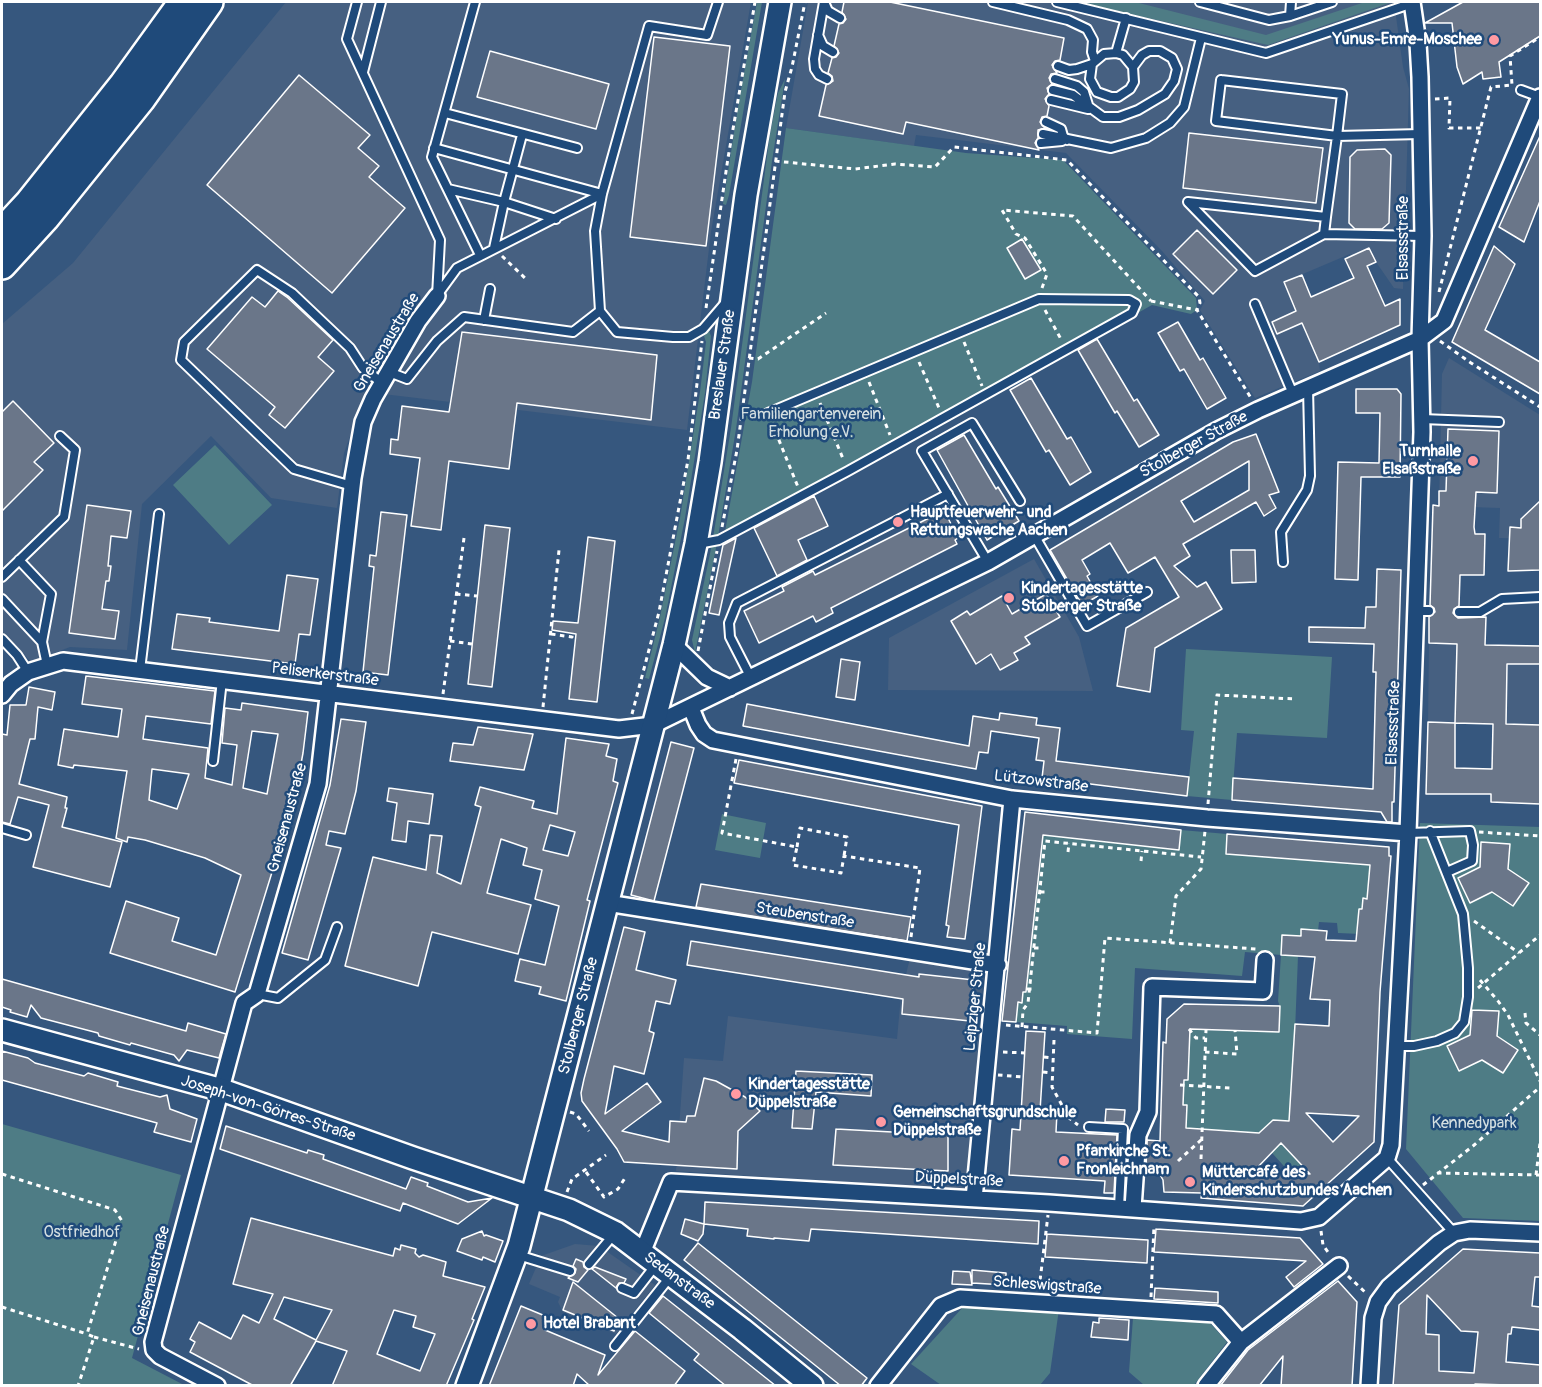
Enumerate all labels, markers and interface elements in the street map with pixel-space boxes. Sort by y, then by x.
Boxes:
place label: Yunus-Emre-Moschee [1333,30,1482,50]
marker: Yunus-Emre-Moschee [1487,33,1501,47]
street label: Elsassstraße [1394,196,1414,280]
street label: Gneisenaustraße [350,290,424,396]
street label: Breslauer Straße [706,309,740,421]
park label: Familiengartenverein Erholung e.V. [741,405,881,443]
street label: Stolberger Straße [1137,407,1251,483]
place label: Turnhalle Elsaßstraße [1382,442,1461,480]
marker: Turnhalle Elsaßstraße [1466,454,1480,468]
place label: Hauptfeuerwehr- und Rettungswache Aachen [910,503,1068,541]
marker: Hauptfeuerwehr- und Rettungswache Aachen [891,515,905,529]
place label: Kindertagesstätte Stolberger Straße [1021,579,1143,617]
marker: Kindertagesstätte Stolberger Straße [1002,591,1016,605]
street label: Peliserkerstraße [270,659,380,691]
street label: Elsassstraße [1383,680,1405,766]
street label: Gneisenaustraße [264,761,312,875]
street label: Lützowstraße [993,767,1089,797]
street label: Steubenstraße [754,899,856,933]
street label: Leipziger Straße [961,942,991,1052]
street label: Stolberger Straße [555,955,603,1077]
street label: Joseph-von-Görres-Straße [178,1072,358,1146]
place label: Kindertagesstätte Düppelstraße [748,1075,870,1113]
marker: Kindertagesstätte Düppelstraße [729,1087,743,1101]
place label: Gemeinschaftsgrundschule Düppelstraße [893,1103,1076,1141]
park label: Kennedypark [1431,1114,1517,1134]
marker: Gemeinschaftsgrundschule Düppelstraße [874,1115,888,1129]
place label: Pfarrkirche St. Fronleichnam [1076,1142,1171,1180]
marker: Pfarrkirche St. Fronleichnam [1057,1154,1071,1168]
place label: Müttercafé des Kinderschutzbundes Aachen [1202,1163,1392,1201]
street label: Düppelstraße [914,1168,1004,1192]
marker: Müttercafé des Kinderschutzbundes Aachen [1183,1175,1197,1189]
park label: Ostfriedhof [43,1223,121,1243]
street label: Gneisenaustraße [129,1224,175,1338]
street label: Sedanstraße [640,1248,718,1314]
street label: Schleswigstraße [992,1273,1102,1299]
place label: Hotel Brabant [543,1314,636,1334]
marker: Hotel Brabant [524,1317,538,1331]

